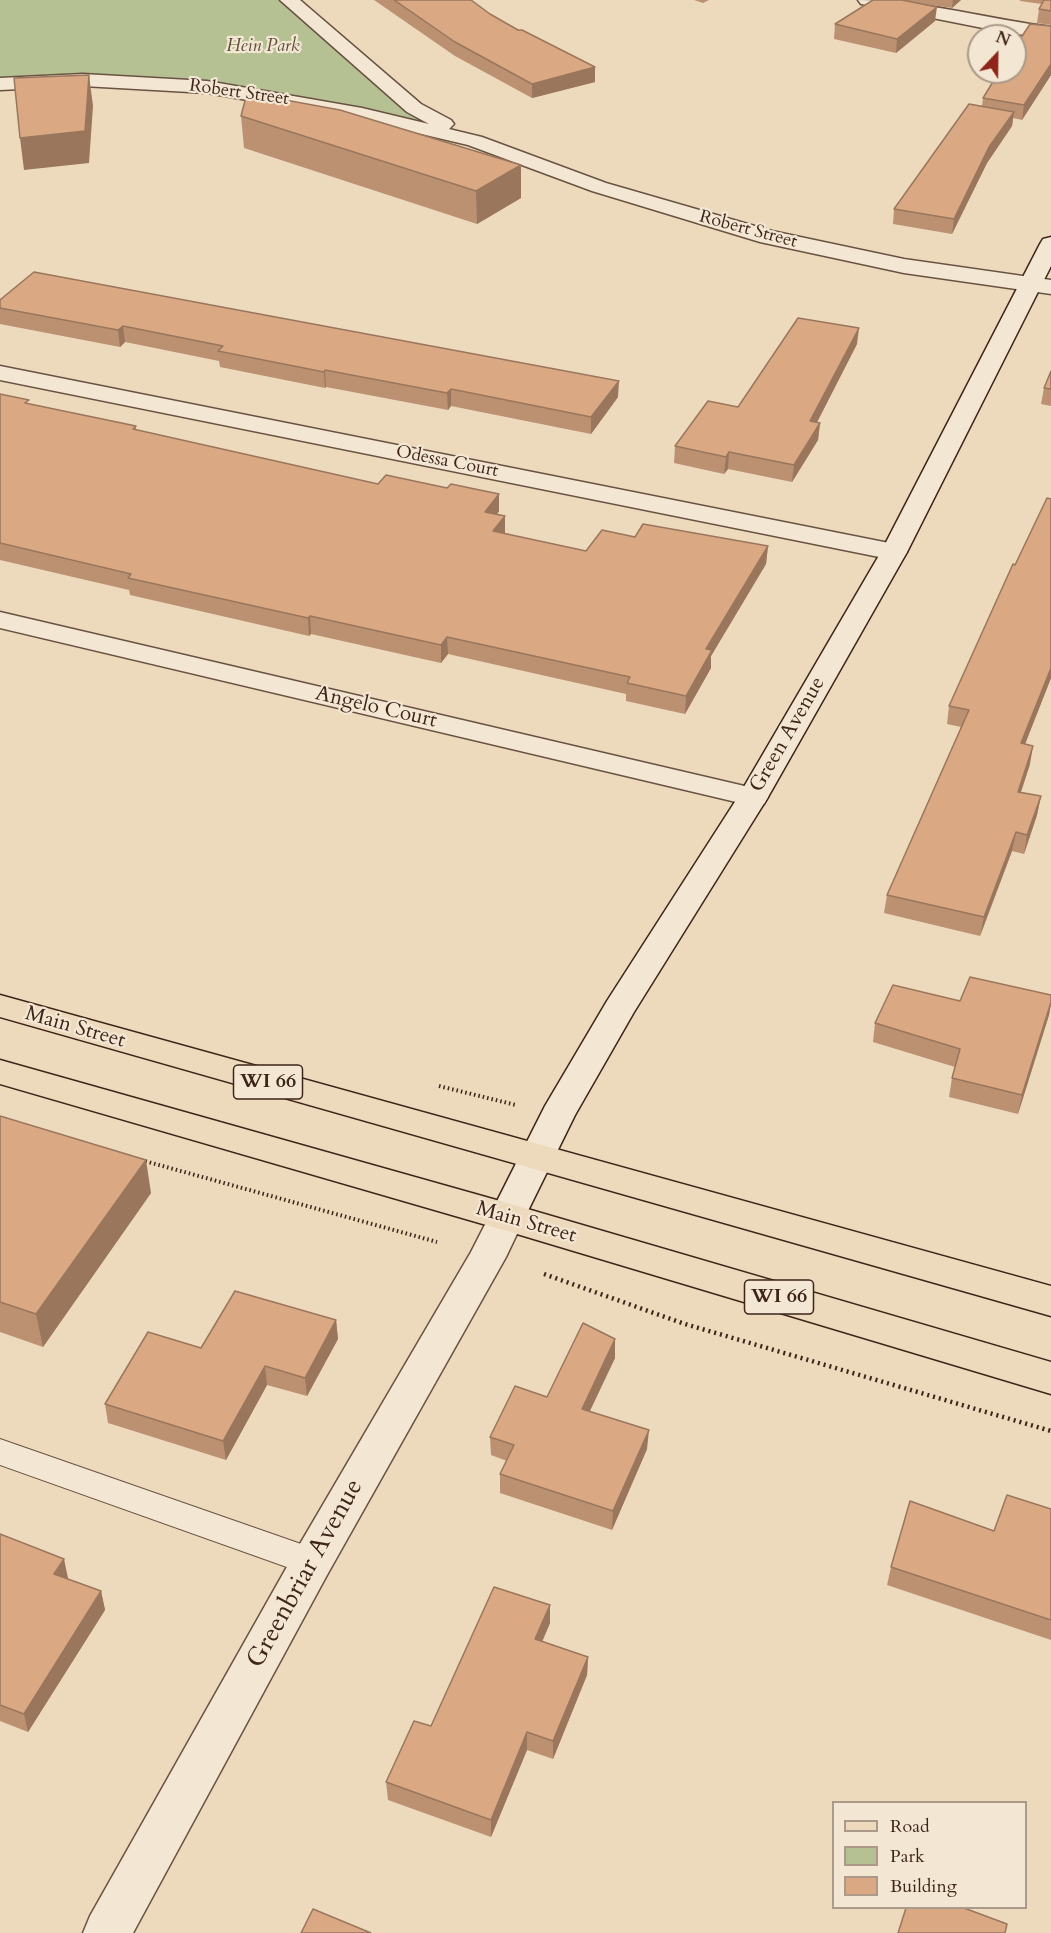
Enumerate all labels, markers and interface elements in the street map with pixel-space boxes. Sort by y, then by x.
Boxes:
north arrow [967,24,1027,84]
text: N [992,26,1014,52]
park label: Hein Park [226,36,300,58]
street label: Robert Street [188,75,290,111]
street label: Robert Street [697,207,799,253]
street label: Odessa Court [394,442,500,482]
street label: Green Avenue [745,673,831,797]
street label: Angelo Court [313,682,439,734]
street label: Main Street [22,1002,128,1054]
road number: WI 66 [234,1065,302,1099]
street label: Main Street [473,1197,579,1249]
road number: WI 66 [744,1280,814,1314]
street label: Greenbriar Avenue [241,1474,371,1674]
legend [832,1801,1027,1909]
text: Road [890,1814,930,1839]
text: Park [890,1844,925,1869]
text: Building [890,1874,957,1899]

